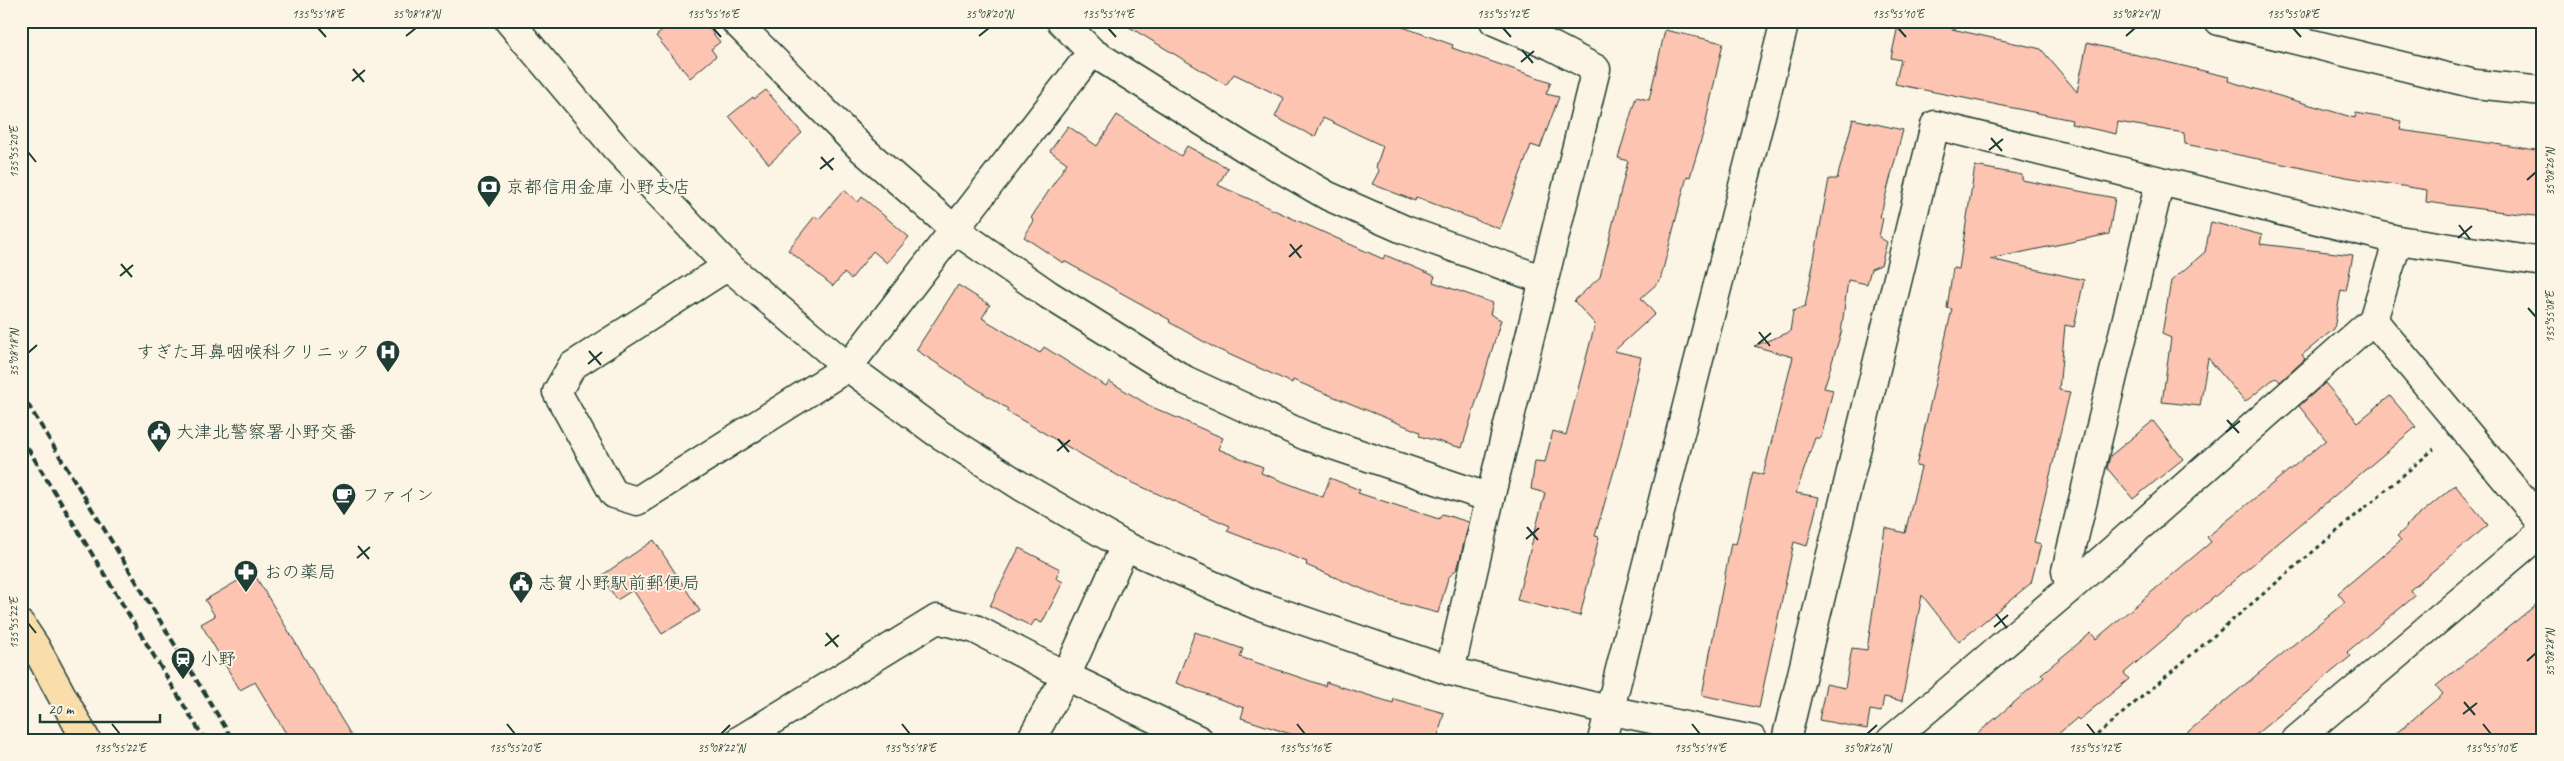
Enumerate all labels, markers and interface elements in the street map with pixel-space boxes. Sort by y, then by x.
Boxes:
text: 135°55'18"E [292,6,346,22]
text: 35°08'18"N [392,6,441,22]
text: 135°55'16"E [687,6,741,22]
text: 35°08'20"N [965,6,1014,22]
text: 135°55'14"E [1082,6,1136,22]
text: 135°55'12"E [1477,6,1531,22]
text: 135°55'10"E [1872,6,1926,22]
text: 35°08'24"N [2111,6,2160,22]
text: 135°55'08"E [2267,6,2321,22]
text: 135°55'20"E [6,124,22,178]
text: 35°08'26"N [2542,147,2558,196]
bank icon: 京都信用金庫 小野支店 [476,174,502,208]
place label: 京都信用金庫 小野支店 [506,176,690,198]
text: 135°55'08"E [2542,289,2558,343]
text: 35°08'18"N [6,328,22,377]
hospital icon: すぎた耳鼻咽喉科クリニック [375,339,401,373]
place label: すぎた耳鼻咽喉科クリニック [136,341,370,363]
public building icon: 大津北警察署小野交番 [146,419,172,453]
place label: 大津北警察署小野交番 [176,421,356,443]
cafe icon: ファイン [331,482,357,516]
place label: ファイン [362,484,434,506]
pharmacy icon: おの薬局 [233,559,259,593]
place label: おの薬局 [264,561,336,583]
public building icon: 志賀小野駅前郵便局 [508,570,534,604]
place label: 志賀小野駅前郵便局 [538,572,700,594]
text: 135°55'22"E [6,595,22,649]
text: 35°08'28"N [2542,628,2558,677]
station icon: 小野 [170,646,196,680]
place label: 小野 [200,648,236,670]
scale bar [40,691,160,723]
text: 20 m [48,700,75,719]
text: 135°55'22"E [94,740,148,756]
text: 135°55'20"E [489,740,543,756]
text: 35°08'22"N [697,740,746,756]
text: 135°55'18"E [884,740,938,756]
text: 135°55'16"E [1279,740,1333,756]
text: 135°55'14"E [1674,740,1728,756]
text: 35°08'26"N [1843,740,1892,756]
text: 135°55'12"E [2069,740,2123,756]
text: 135°55'10"E [2465,740,2519,756]

